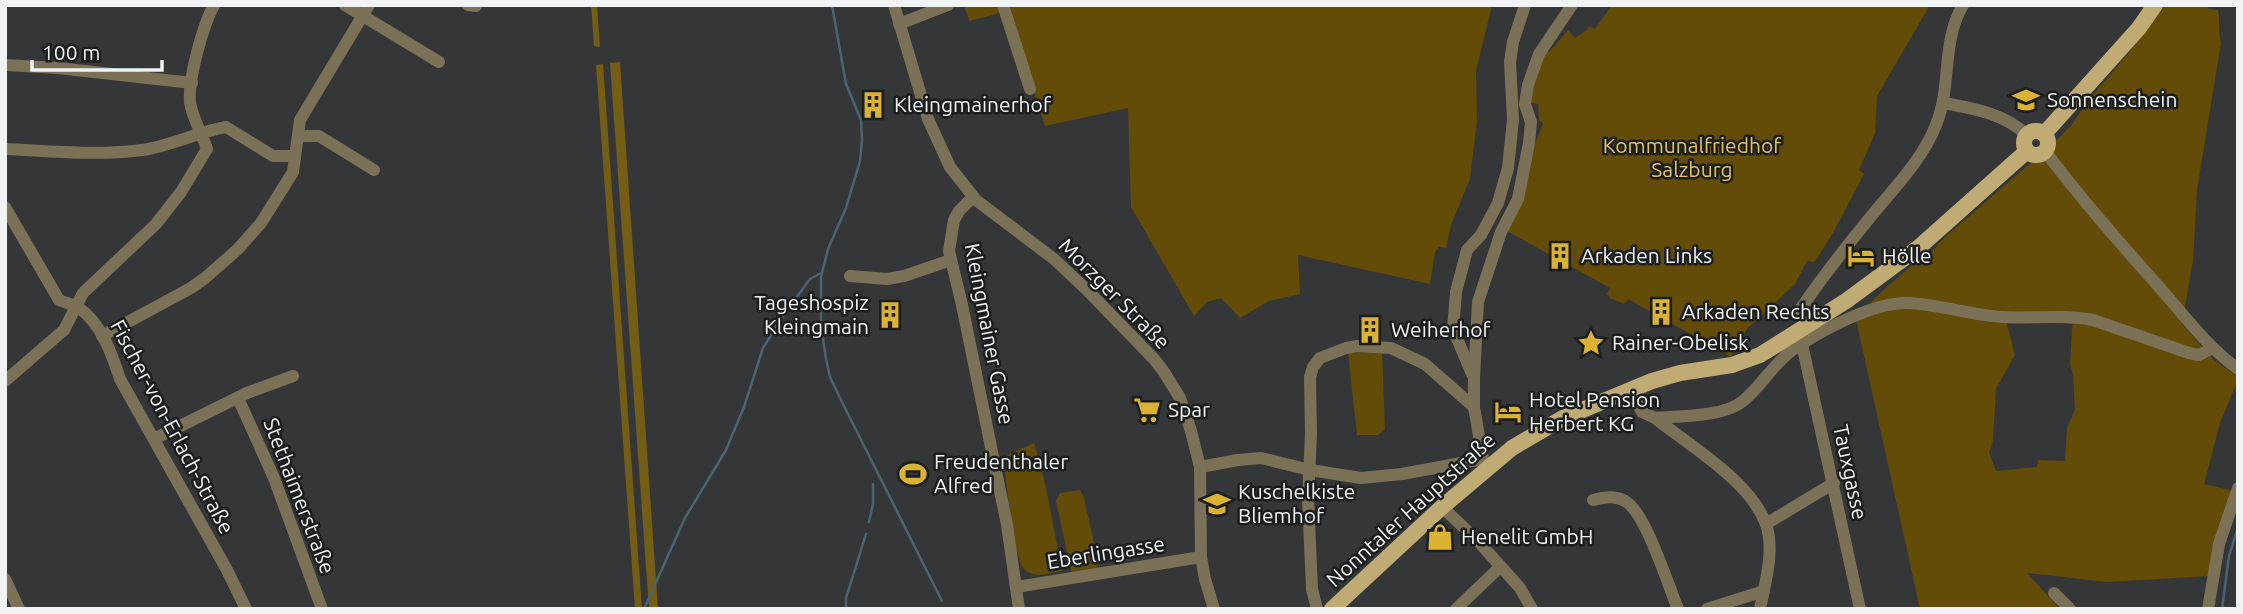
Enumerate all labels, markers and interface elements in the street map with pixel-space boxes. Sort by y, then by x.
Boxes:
scale bar [32,28,161,72]
text: 100 m [42,40,100,64]
school or university icon: Sonnenschein [2011,85,2041,115]
place label: Sonnenschein [2047,87,2177,111]
building icon: Kleingmainerhof [858,90,888,120]
place label: Kleingmainerhof [894,92,1052,116]
park label: Kommunalfriedhof Salzburg [1603,133,1782,181]
street label: Morzger Straße [1054,233,1175,354]
street label: Kleingmainer Gasse [961,241,1019,426]
building icon: Arkaden Links [1545,241,1575,271]
hotel icon: Hölle [1846,241,1876,271]
place label: Arkaden Links [1581,243,1712,267]
place label: Hölle [1882,243,1932,267]
place label: Tageshospiz Kleingmain [754,290,869,338]
building icon: Arkaden Rechts [1646,297,1676,327]
place label: Arkaden Rechts [1682,299,1829,323]
building icon: Tageshospiz Kleingmain [875,300,905,330]
street label: Fischer-von-Erlach-Straße [106,315,240,538]
building icon: Weiherhof [1355,315,1385,345]
place label: Weiherhof [1391,317,1492,341]
place icon: Rainer-Obelisk [1576,328,1606,358]
place label: Rainer-Obelisk [1612,330,1749,354]
place label: Hotel Pension Herbert KG [1529,387,1660,435]
supermarket icon: Spar [1132,395,1162,425]
place label: Spar [1168,397,1210,421]
hotel icon: Hotel Pension Herbert KG [1493,397,1523,427]
street label: Stethaimerstraße [259,414,341,577]
street label: Tauxgasse [1829,422,1873,522]
street label: Nonntaler Hauptstraße [1321,427,1500,591]
place label: Freudenthaler Alfred [934,449,1068,497]
sports icon: Freudenthaler Alfred [898,459,928,489]
place label: Kuschelkiste Bliemhof [1238,479,1355,527]
school or university icon: Kuschelkiste Bliemhof [1202,489,1232,519]
shop icon: Henelit GmbH [1425,522,1455,552]
place label: Henelit GmbH [1461,524,1593,548]
street label: Eberlingasse [1045,531,1166,573]

